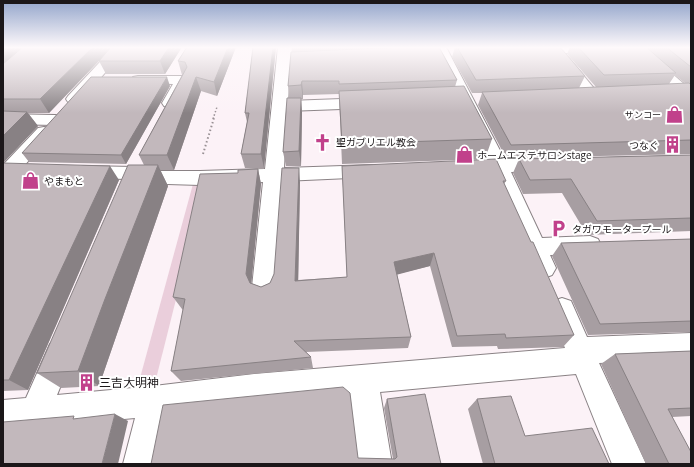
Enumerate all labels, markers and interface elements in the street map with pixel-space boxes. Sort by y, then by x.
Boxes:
shop icon: サンコー [664,105,684,125]
place label: サンコー [625,108,661,121]
church icon: 聖ガブリエル教会 [313,132,333,152]
place label: 聖ガブリエル教会 [336,135,416,149]
building icon: つなぐ [662,135,682,155]
place label: つなぐ [629,138,659,152]
shop icon: ホームエステサロンstage [454,145,474,165]
place label: ホームエステサロンstage [477,148,592,162]
shop icon: やまもと [21,171,41,191]
place label: やまもと [44,174,84,188]
parking icon: タガワモータープール [549,219,569,239]
place label: タガワモータープール [572,222,671,236]
building icon: 三吉大明神 [76,373,96,393]
place label: 三吉大明神 [99,374,159,391]

